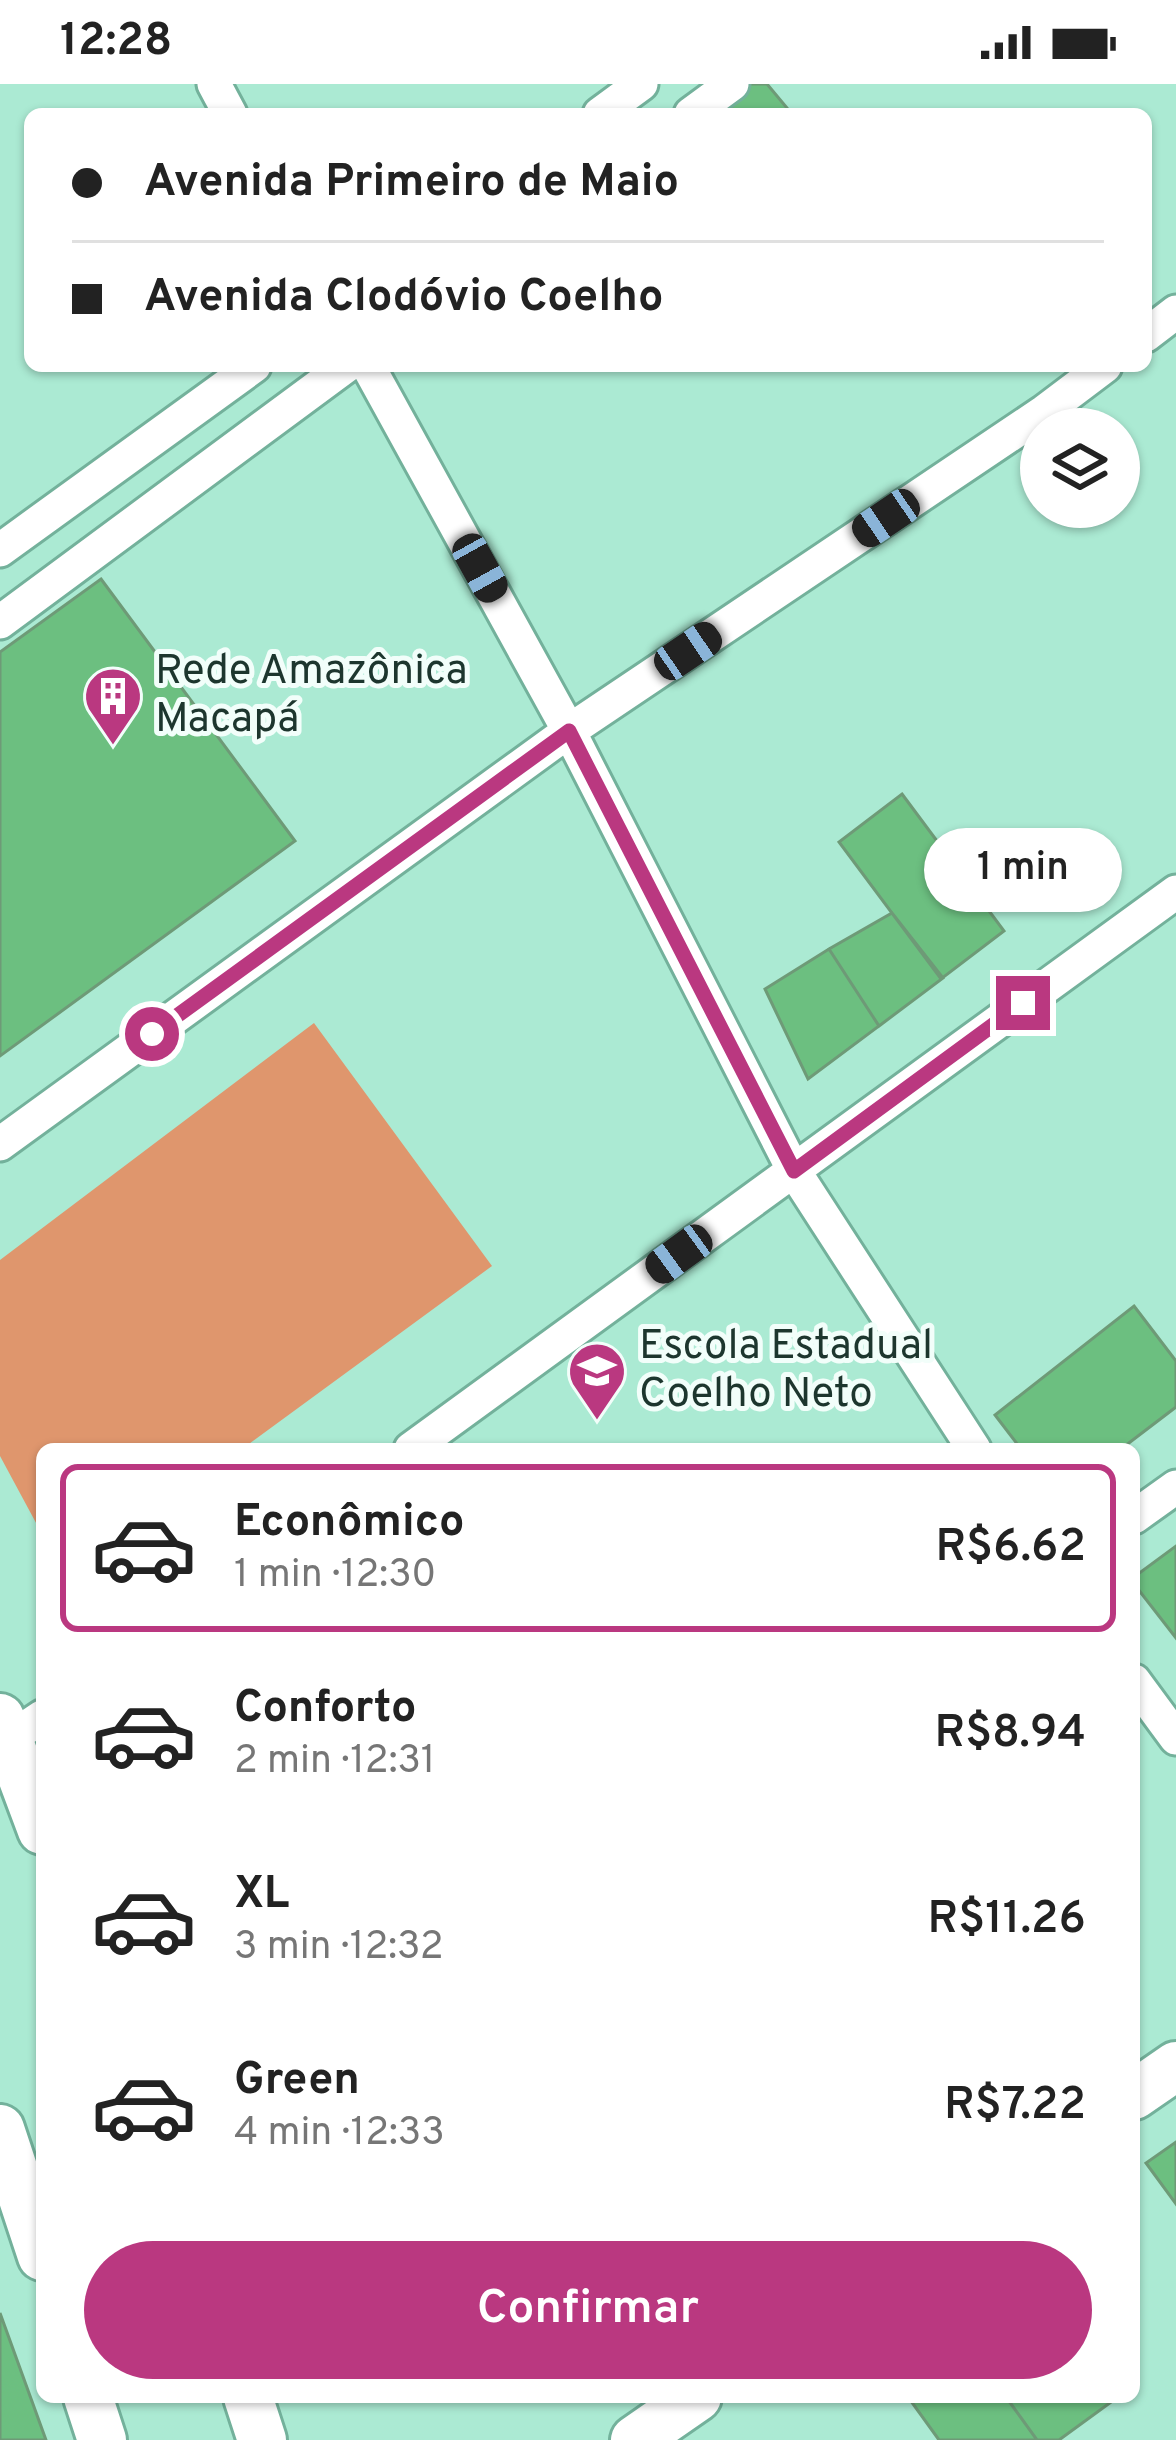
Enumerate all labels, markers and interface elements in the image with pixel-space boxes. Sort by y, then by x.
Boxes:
text: 12:28 [60,14,172,71]
text: Avenida Primeiro de Maio [144,155,679,212]
text: Avenida Clodóvio Coelho [144,270,664,327]
map controls [1020,408,1140,528]
button: layers [1020,408,1140,528]
car [846,483,926,553]
car [447,528,513,608]
car [648,616,728,686]
place label: Rede Amazônica Macapá [155,646,468,747]
building icon: Rede Amazônica Macapá [82,665,144,747]
callout: 1 min [924,829,1122,913]
text: 1 min [977,845,1069,894]
route end [996,976,1050,1030]
route start [125,1007,179,1061]
car [639,1218,719,1290]
place label: Escola Estadual Coelho Neto [639,1321,933,1422]
school or university icon: Escola Estadual Coelho Neto [566,1340,628,1422]
icon: car [90,1494,198,1602]
text: Econômico [234,1495,464,1552]
text: R$6.62 [935,1520,1086,1577]
text: 1 min · 12:30 [234,1552,436,1601]
icon: car [90,1680,198,1788]
text: Conforto [234,1681,417,1738]
text: R$8.94 [934,1706,1086,1763]
text: 2 min · 12:31 [234,1738,435,1787]
icon: car [90,1866,198,1974]
text: XL [234,1867,289,1924]
text: R$11.26 [928,1892,1086,1949]
text: 3 min · 12:32 [234,1924,444,1973]
icon: car [90,2052,198,2160]
text: Green [234,2053,360,2110]
text: R$7.22 [944,2078,1086,2135]
text: 4 min · 12:33 [234,2110,445,2159]
button: Confirmar [84,2241,1092,2379]

